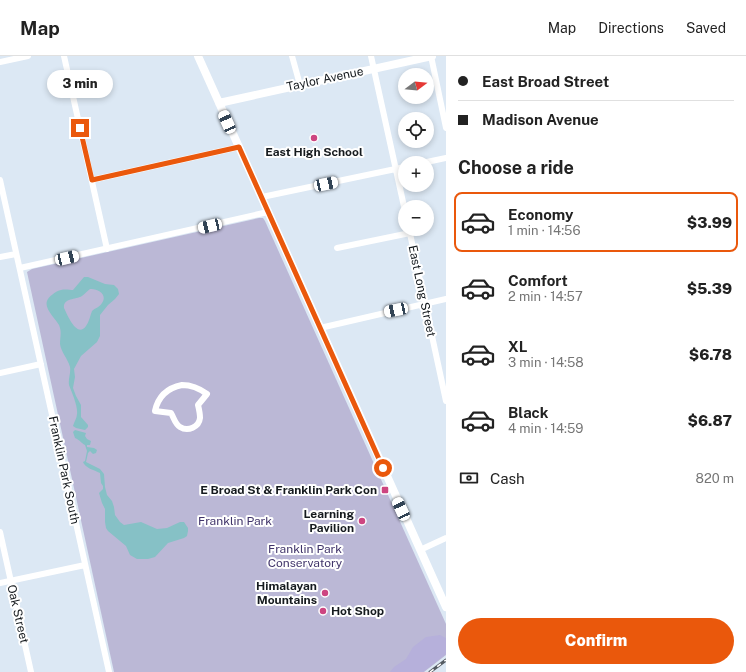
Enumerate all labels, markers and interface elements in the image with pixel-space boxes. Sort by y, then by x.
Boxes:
text: Map [20,17,60,39]
text: Map [548,20,576,36]
text: Directions [598,20,664,36]
text: Saved [686,20,726,36]
street label: Taylor Avenue [285,64,365,94]
north arrow [398,68,434,104]
map controls [398,68,434,236]
callout: 3 min [47,70,113,98]
text: East Broad Street [482,73,609,90]
text: 3 min [63,76,97,91]
car [217,109,237,135]
text: Madison Avenue [482,111,599,128]
button: locate [398,112,434,148]
route end [71,119,89,137]
marker: East High School [309,133,319,143]
place label: East High School [265,145,363,159]
button: + [398,156,434,192]
text: Choose a ride [458,157,574,178]
car [313,176,339,192]
button: − [398,200,434,236]
icon: car [460,204,496,240]
text: Economy [508,206,573,223]
text: $3.99 [687,214,732,231]
car [197,217,223,235]
text: 1 min · 14:56 [508,223,581,238]
street label: East Long Street [405,244,439,338]
car [54,249,80,267]
icon: car [460,270,496,306]
text: Comfort [508,272,568,289]
text: $5.39 [687,280,732,297]
text: 2 min · 14:57 [508,289,583,304]
car [383,302,409,318]
icon: car [460,336,496,372]
text: XL [508,338,527,355]
text: $6.78 [689,346,732,363]
text: 3 min · 14:58 [508,355,584,370]
icon: car [460,402,496,438]
text: Black [508,404,548,421]
text: $6.87 [688,412,732,429]
street label: Franklin Park South [46,415,82,525]
text: 4 min · 14:59 [508,421,583,436]
route start [374,459,392,477]
icon: cash [458,467,480,489]
text: Cash [490,470,525,487]
text: 820 m [695,471,734,486]
place label: E Broad St & Franklin Park Con [200,483,377,497]
marker: E Broad St & Franklin Park Con [380,485,390,495]
car [390,496,412,522]
place label: Learning Pavilion [304,507,354,535]
park label: Franklin Park [198,514,272,528]
marker: Learning Pavilion [357,516,367,526]
park label: Franklin Park Conservatory [268,542,343,570]
place label: Himalayan Mountains [256,579,317,607]
street label: Oak Street [4,583,32,645]
marker: Himalayan Mountains [320,588,330,598]
place label: Hot Shop [331,604,384,618]
marker: Hot Shop [318,606,328,616]
button: Confirm [458,618,734,664]

